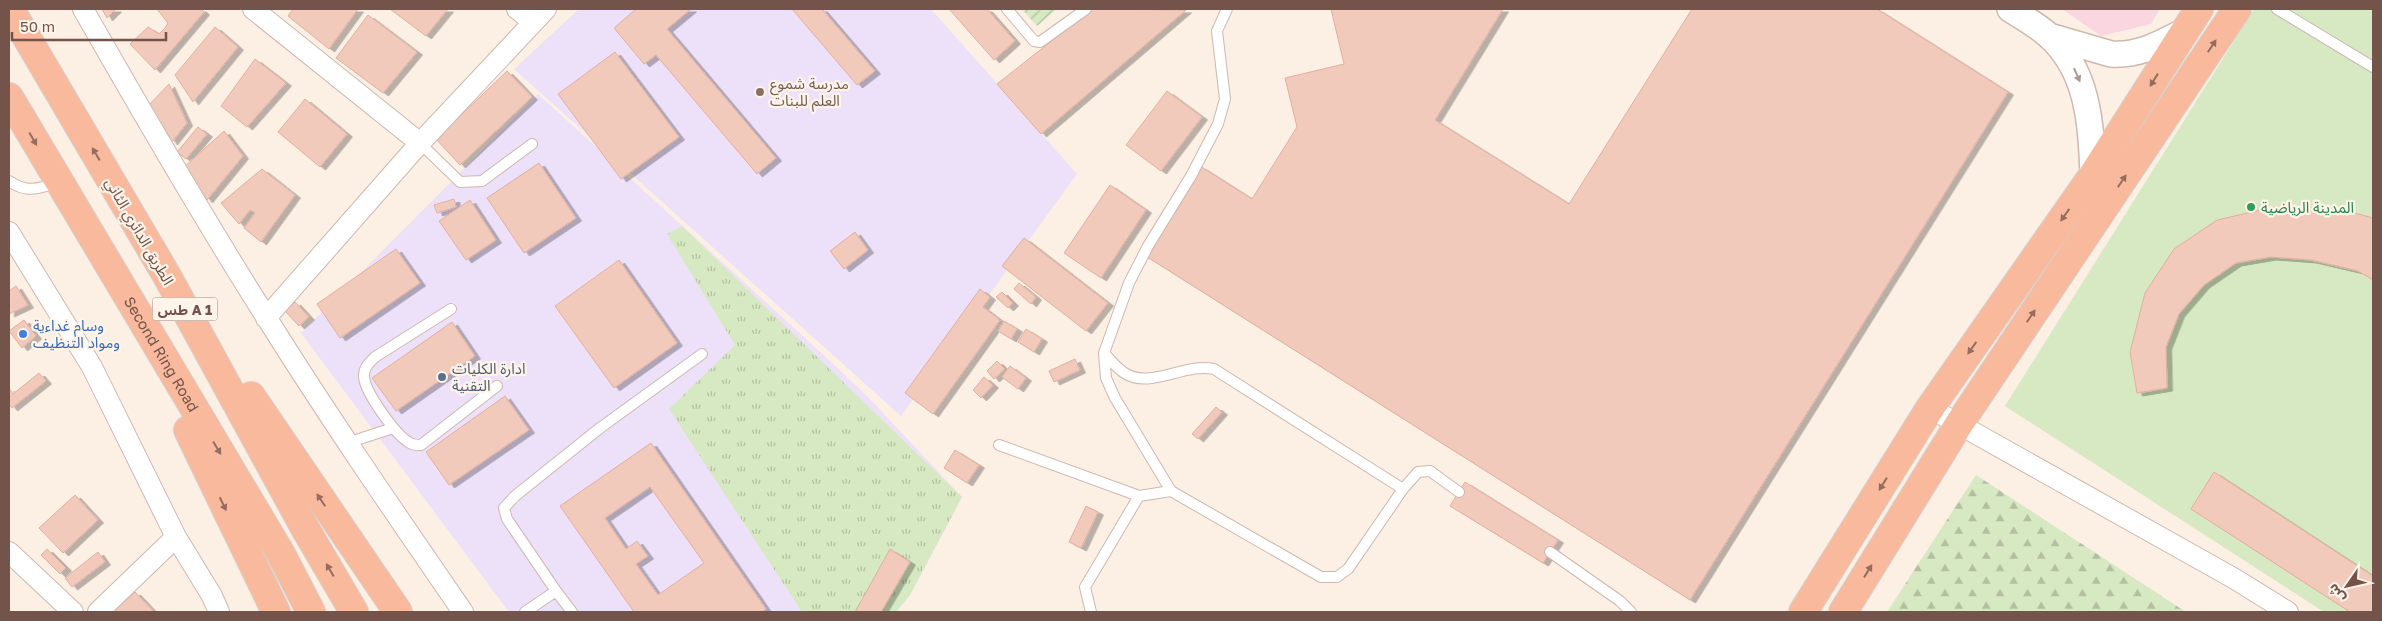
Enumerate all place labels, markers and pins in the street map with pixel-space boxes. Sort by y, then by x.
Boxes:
place label: مدرسة شموع العلم للبنات [770,74,849,112]
marker: مدرسة شموع العلم للبنات [754,86,766,98]
place label: المدينة الرياضية [2261,198,2354,217]
marker: المدينة الرياضية [2245,201,2257,213]
place label: وسام غداءية ومواد التنظيف [33,316,120,352]
marker: وسام غداءية ومواد التنظيف [17,328,29,340]
place label: ادارة الكليات التقنية [452,359,525,394]
marker: ادارة الكليات التقنية [436,371,448,383]

